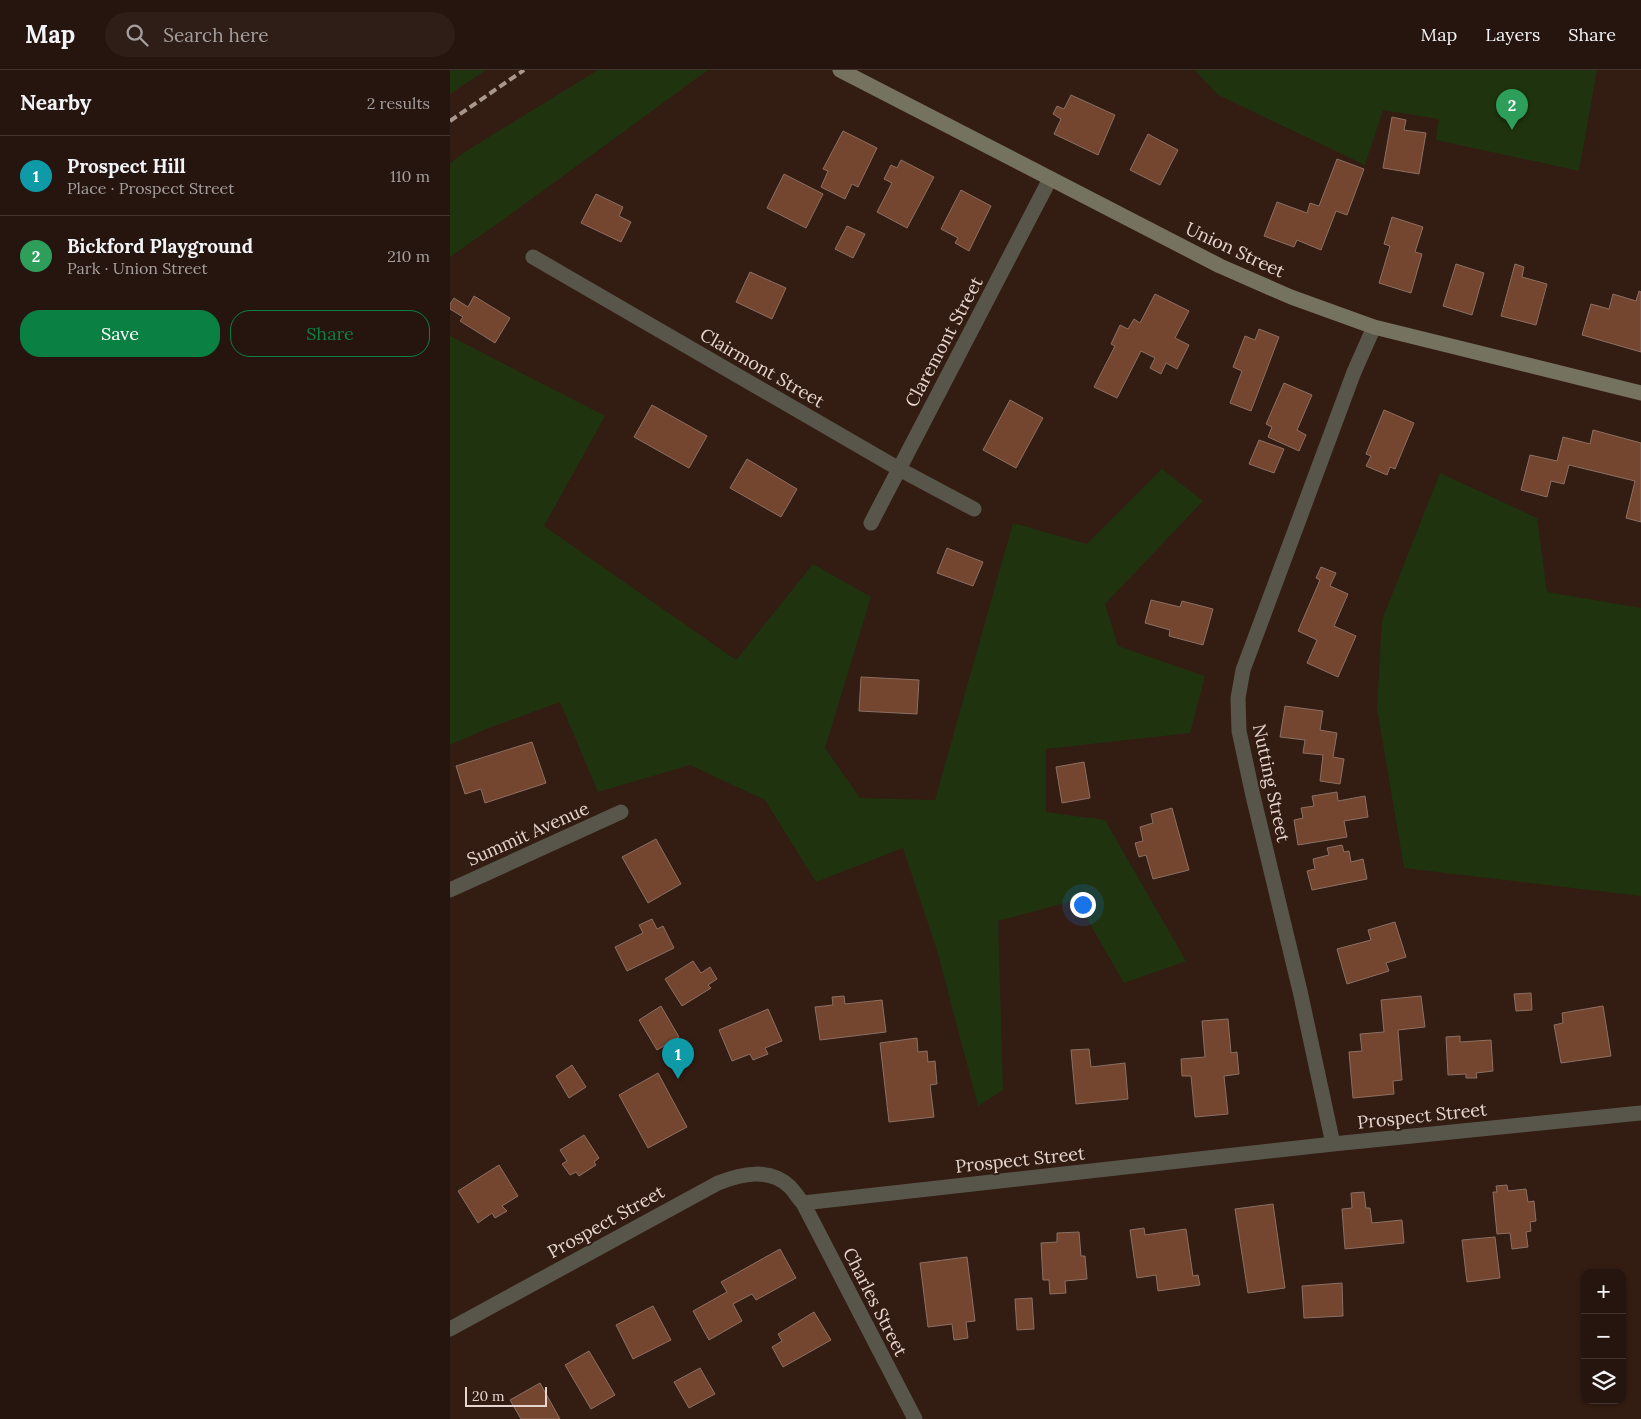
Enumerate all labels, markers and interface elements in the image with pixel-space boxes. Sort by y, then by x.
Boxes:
search box [105,12,455,57]
text: Map [25,19,75,50]
icon: search [123,21,151,49]
text: Search here [163,23,269,47]
text: Map [1421,23,1457,46]
text: Layers [1485,23,1540,46]
text: Share [1568,23,1616,46]
text: Nearby [20,89,91,116]
pin: 2 [1496,89,1528,130]
text: 2 results [367,93,430,113]
text: Prospect Hill [67,154,186,178]
text: 1 [33,166,39,186]
text: 110 m [390,166,430,186]
text: Place · Prospect Street [67,178,234,198]
street label: Union Street [1182,217,1288,283]
text: Bickford Playground [67,234,253,258]
text: 2 [32,246,40,266]
text: 210 m [387,246,430,266]
text: Park · Union Street [67,258,208,278]
street label: Claremont Street [900,273,988,411]
button: Save [20,310,220,357]
button: Share [230,310,430,357]
street label: Clairmont Street [696,323,829,412]
street label: Nutting Street [1248,722,1295,844]
street label: Summit Avenue [463,796,593,871]
your location [1070,892,1096,918]
pin: 1 [662,1038,694,1079]
street label: Prospect Street [1356,1097,1488,1134]
street label: Prospect Street [954,1141,1086,1178]
street label: Prospect Street [543,1180,668,1263]
street label: Charles Street [838,1243,913,1360]
map controls [1581,1269,1626,1404]
button: + [1581,1269,1626,1314]
button: − [1581,1314,1626,1359]
button: layers [1581,1359,1626,1404]
scale bar [465,1384,548,1407]
text: 20 m [472,1387,504,1405]

